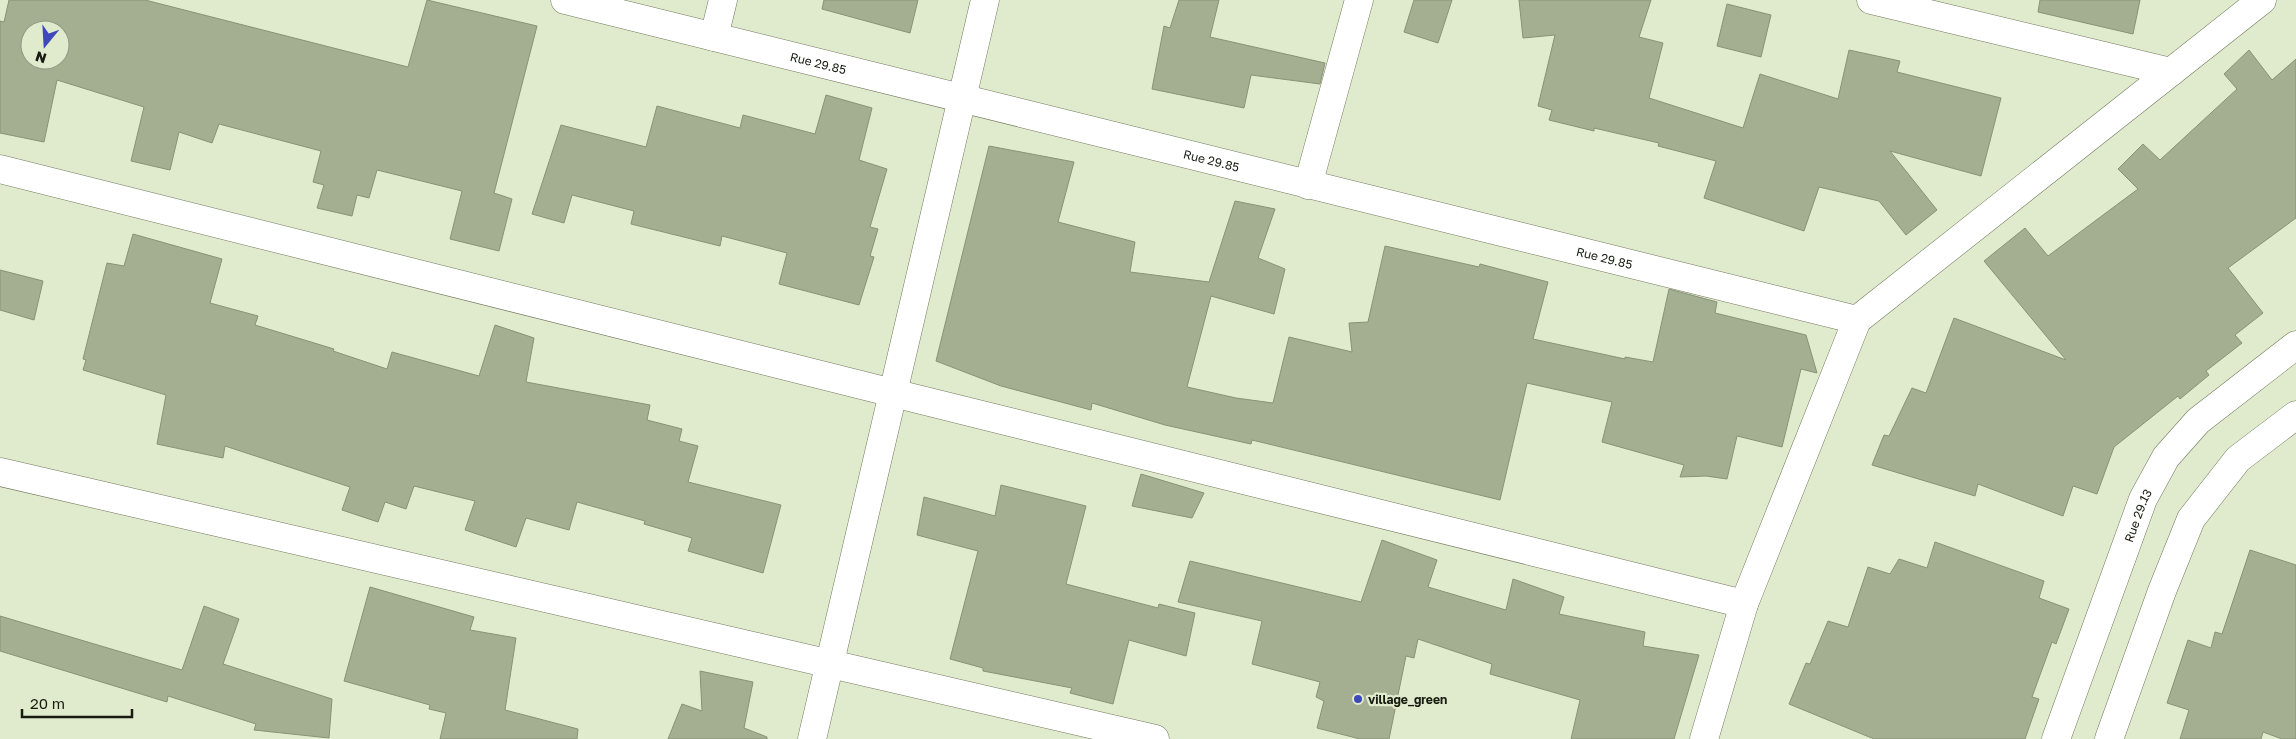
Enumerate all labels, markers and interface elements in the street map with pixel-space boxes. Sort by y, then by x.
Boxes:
north arrow [20,20,70,70]
text: N [33,48,49,68]
street label: Rue 29.85 [789,49,848,77]
street label: Rue 29.85 [1182,146,1241,174]
street label: Rue 29.85 [1575,243,1634,272]
street label: Rue 29.13 [2121,486,2155,544]
scale bar [22,686,132,718]
place label: village_green [1368,692,1447,707]
marker: village_green [1352,693,1364,705]
text: 20 m [30,694,65,712]

